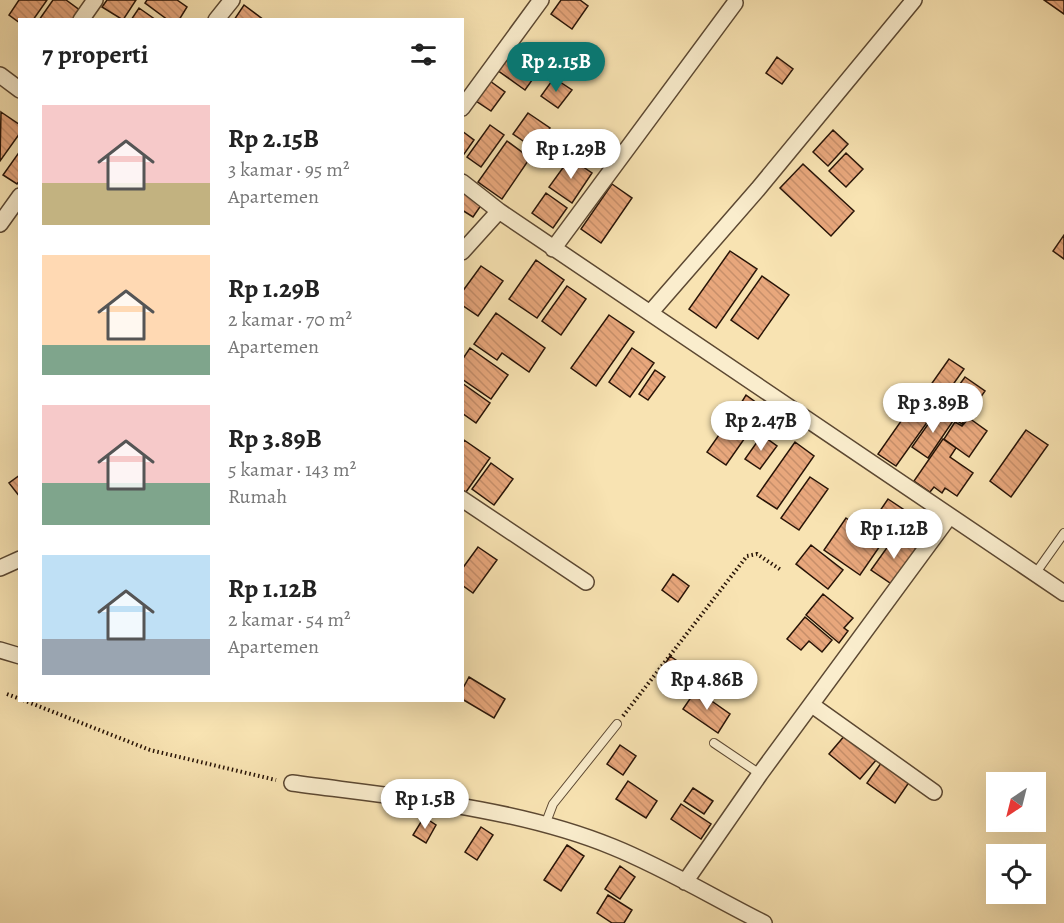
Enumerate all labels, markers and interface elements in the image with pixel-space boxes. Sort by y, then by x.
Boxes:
text: 7 properti [42,37,148,72]
icon: filters [407,38,440,71]
pin: Rp 2.15B [494,42,618,93]
text: Rp 2.15B [521,48,591,75]
text: Rp 2.15B [228,121,319,156]
icon: home [90,129,162,201]
pin: Rp 1.29B [509,129,633,180]
text: Rp 1.29B [536,135,606,162]
text: 3 kamar · 95 m² [228,156,350,183]
text: Apartemen [228,183,319,210]
text: Rp 1.29B [228,271,320,306]
icon: home [90,279,162,351]
text: 2 kamar · 70 m² [228,306,352,333]
text: Apartemen [228,333,319,360]
pin: Rp 3.89B [871,383,995,434]
text: Rp 3.89B [897,389,969,416]
pin: Rp 2.47B [699,401,823,452]
text: Rp 2.47B [725,407,797,434]
text: Rp 3.89B [228,421,322,456]
icon: home [90,429,162,501]
text: 5 kamar · 143 m² [228,456,356,483]
text: Rumah [228,483,287,510]
pin: Rp 1.12B [832,509,956,560]
text: Rp 1.12B [860,515,928,542]
text: Rp 1.12B [228,571,317,606]
icon: home [90,579,162,651]
text: 2 kamar · 54 m² [228,606,351,633]
text: Apartemen [228,633,319,660]
pin: Rp 4.86B [645,660,769,711]
text: Rp 4.86B [670,666,744,693]
north arrow [986,772,1046,832]
map controls [986,772,1046,904]
pin: Rp 1.5B [370,779,480,830]
text: Rp 1.5B [395,785,455,812]
button: locate [986,844,1046,904]

